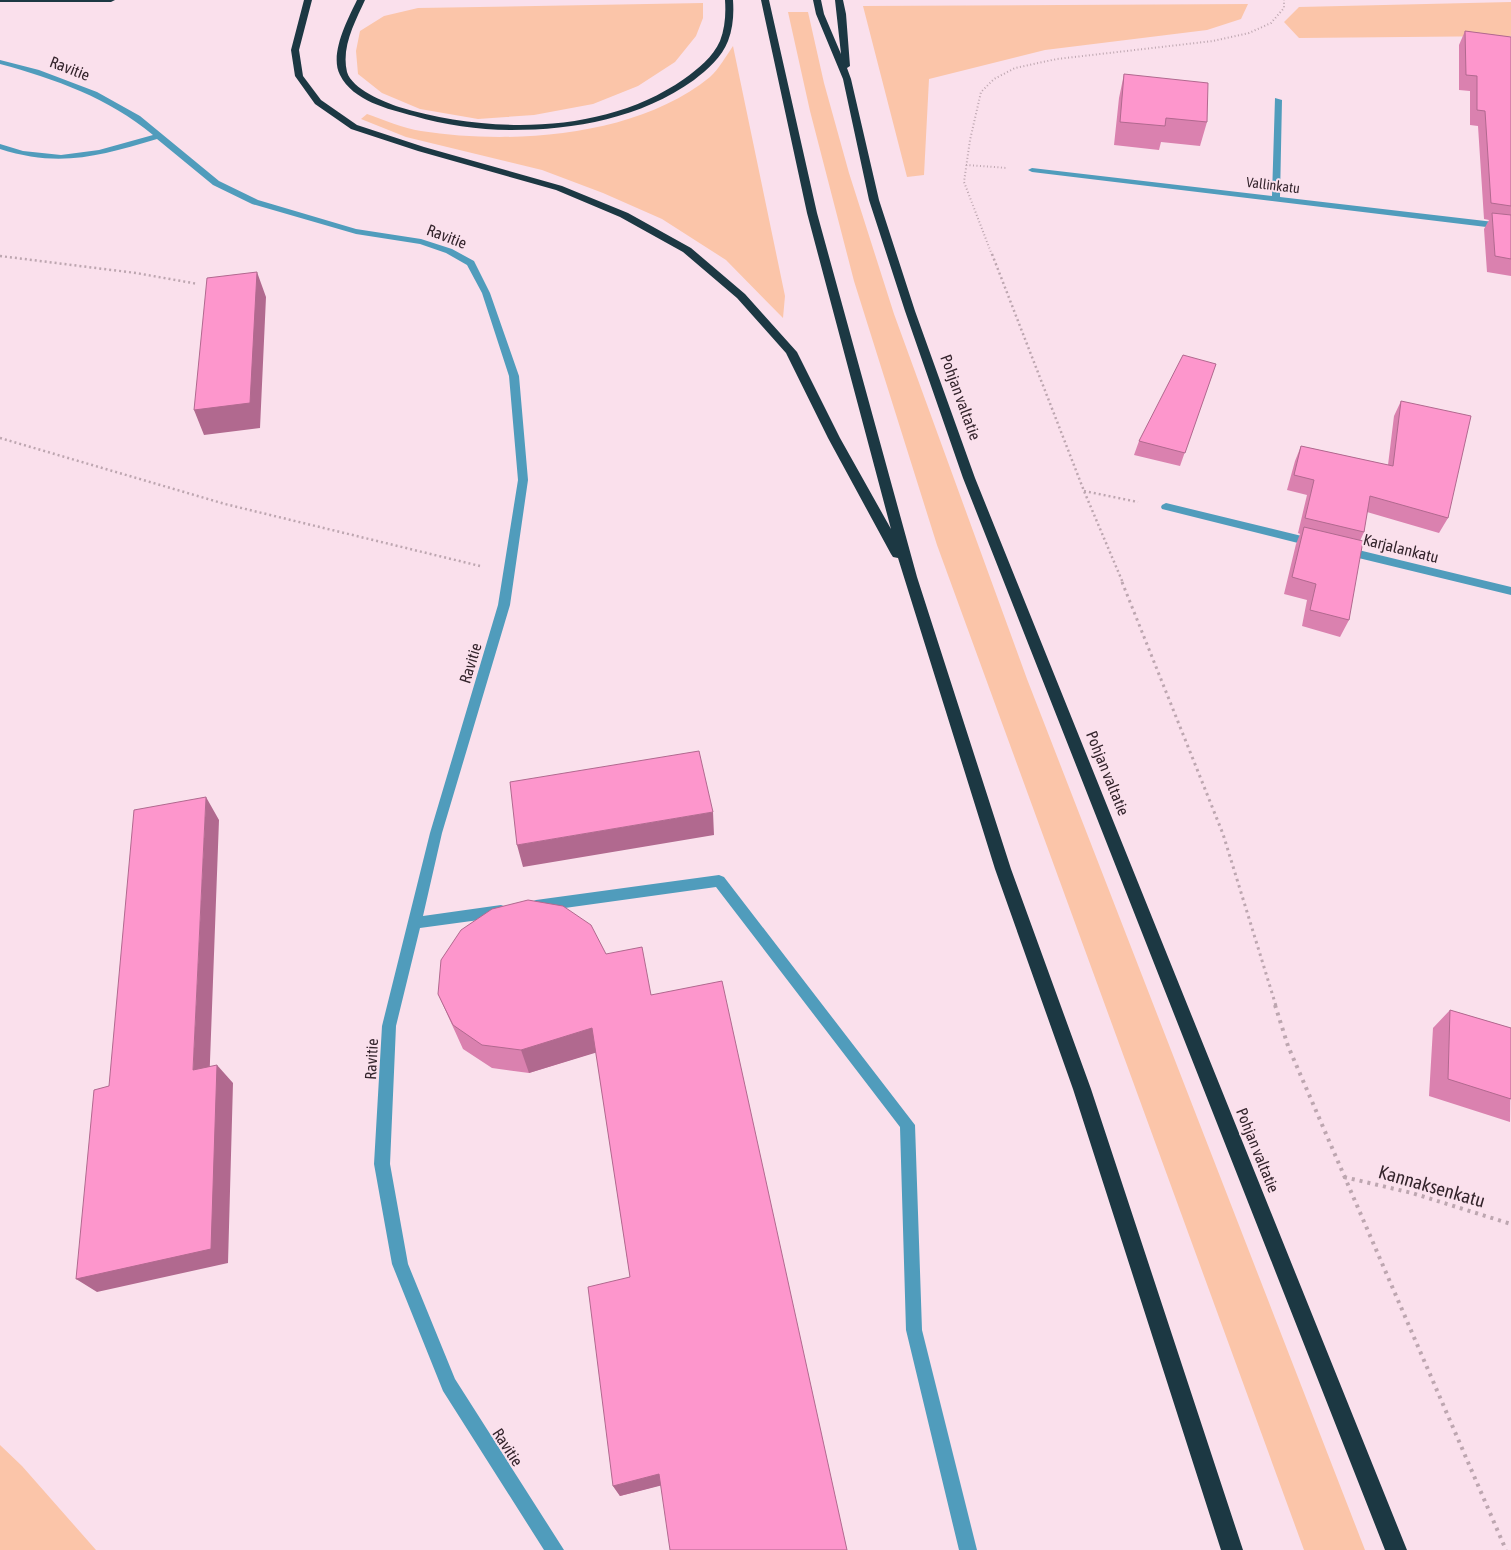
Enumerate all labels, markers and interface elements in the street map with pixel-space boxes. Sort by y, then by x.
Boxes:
street label: Ravitie [48,52,92,84]
street label: Vallinkatu [1245,174,1301,196]
street label: Ravitie [425,220,469,252]
street label: Pohjan valtatie [936,352,985,443]
street label: Karjalankatu [1361,530,1441,567]
street label: Ravitie [455,641,485,685]
street label: Pohjan valtatie [1082,728,1133,818]
street label: Ravitie [361,1038,381,1080]
street label: Pohjan valtatie [1232,1105,1283,1195]
street label: Kannaksenkatu [1376,1160,1488,1212]
street label: Ravitie [489,1425,527,1469]

